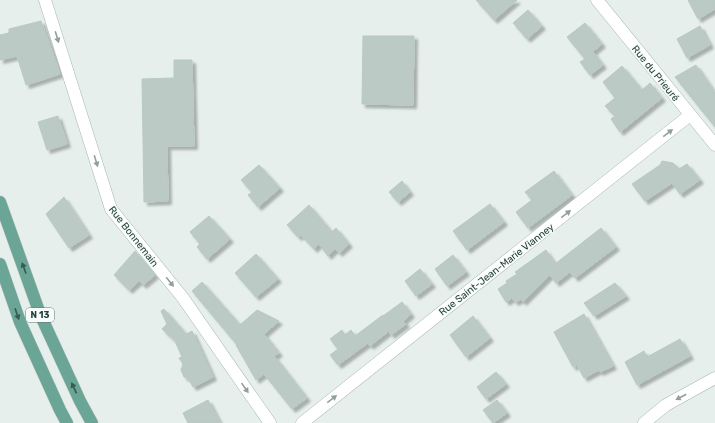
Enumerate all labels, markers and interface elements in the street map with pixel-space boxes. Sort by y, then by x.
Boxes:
one-way arrow [54,32,60,44]
street label: Rue du Prieuré [629,43,682,104]
one-way arrow [662,129,673,137]
one-way arrow [93,156,99,168]
street label: Rue Bonnemain [106,204,161,269]
one-way arrow [560,209,571,218]
street label: Rue Saint-Jean-Marie Vianney [437,221,557,318]
one-way arrow [20,262,26,274]
one-way arrow [166,276,175,287]
road number: N 13 [26,308,54,322]
one-way arrow [15,309,21,321]
one-way arrow [241,382,249,393]
one-way arrow [71,383,77,394]
one-way arrow [675,393,687,400]
one-way arrow [327,394,338,403]

